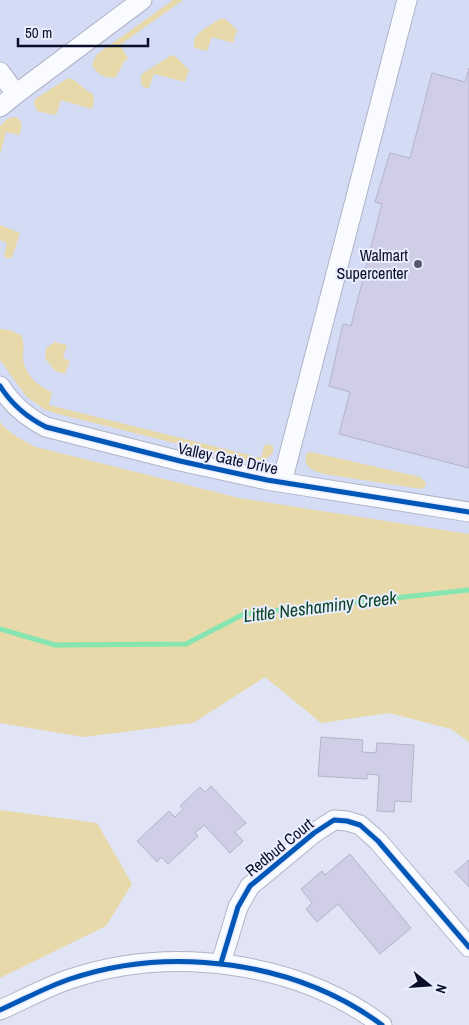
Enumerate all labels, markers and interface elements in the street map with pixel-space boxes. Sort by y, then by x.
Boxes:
scale bar [18,15,148,47]
text: 50 m [25,22,52,43]
place label: Walmart Supercenter [337,244,409,284]
marker: Walmart Supercenter [412,258,424,270]
street label: Valley Gate Drive [176,437,280,479]
water label: Little Neshaminy Creek [242,585,399,628]
street label: Redbud Court [240,813,318,881]
north arrow [404,960,454,1010]
text: N [432,982,451,995]

